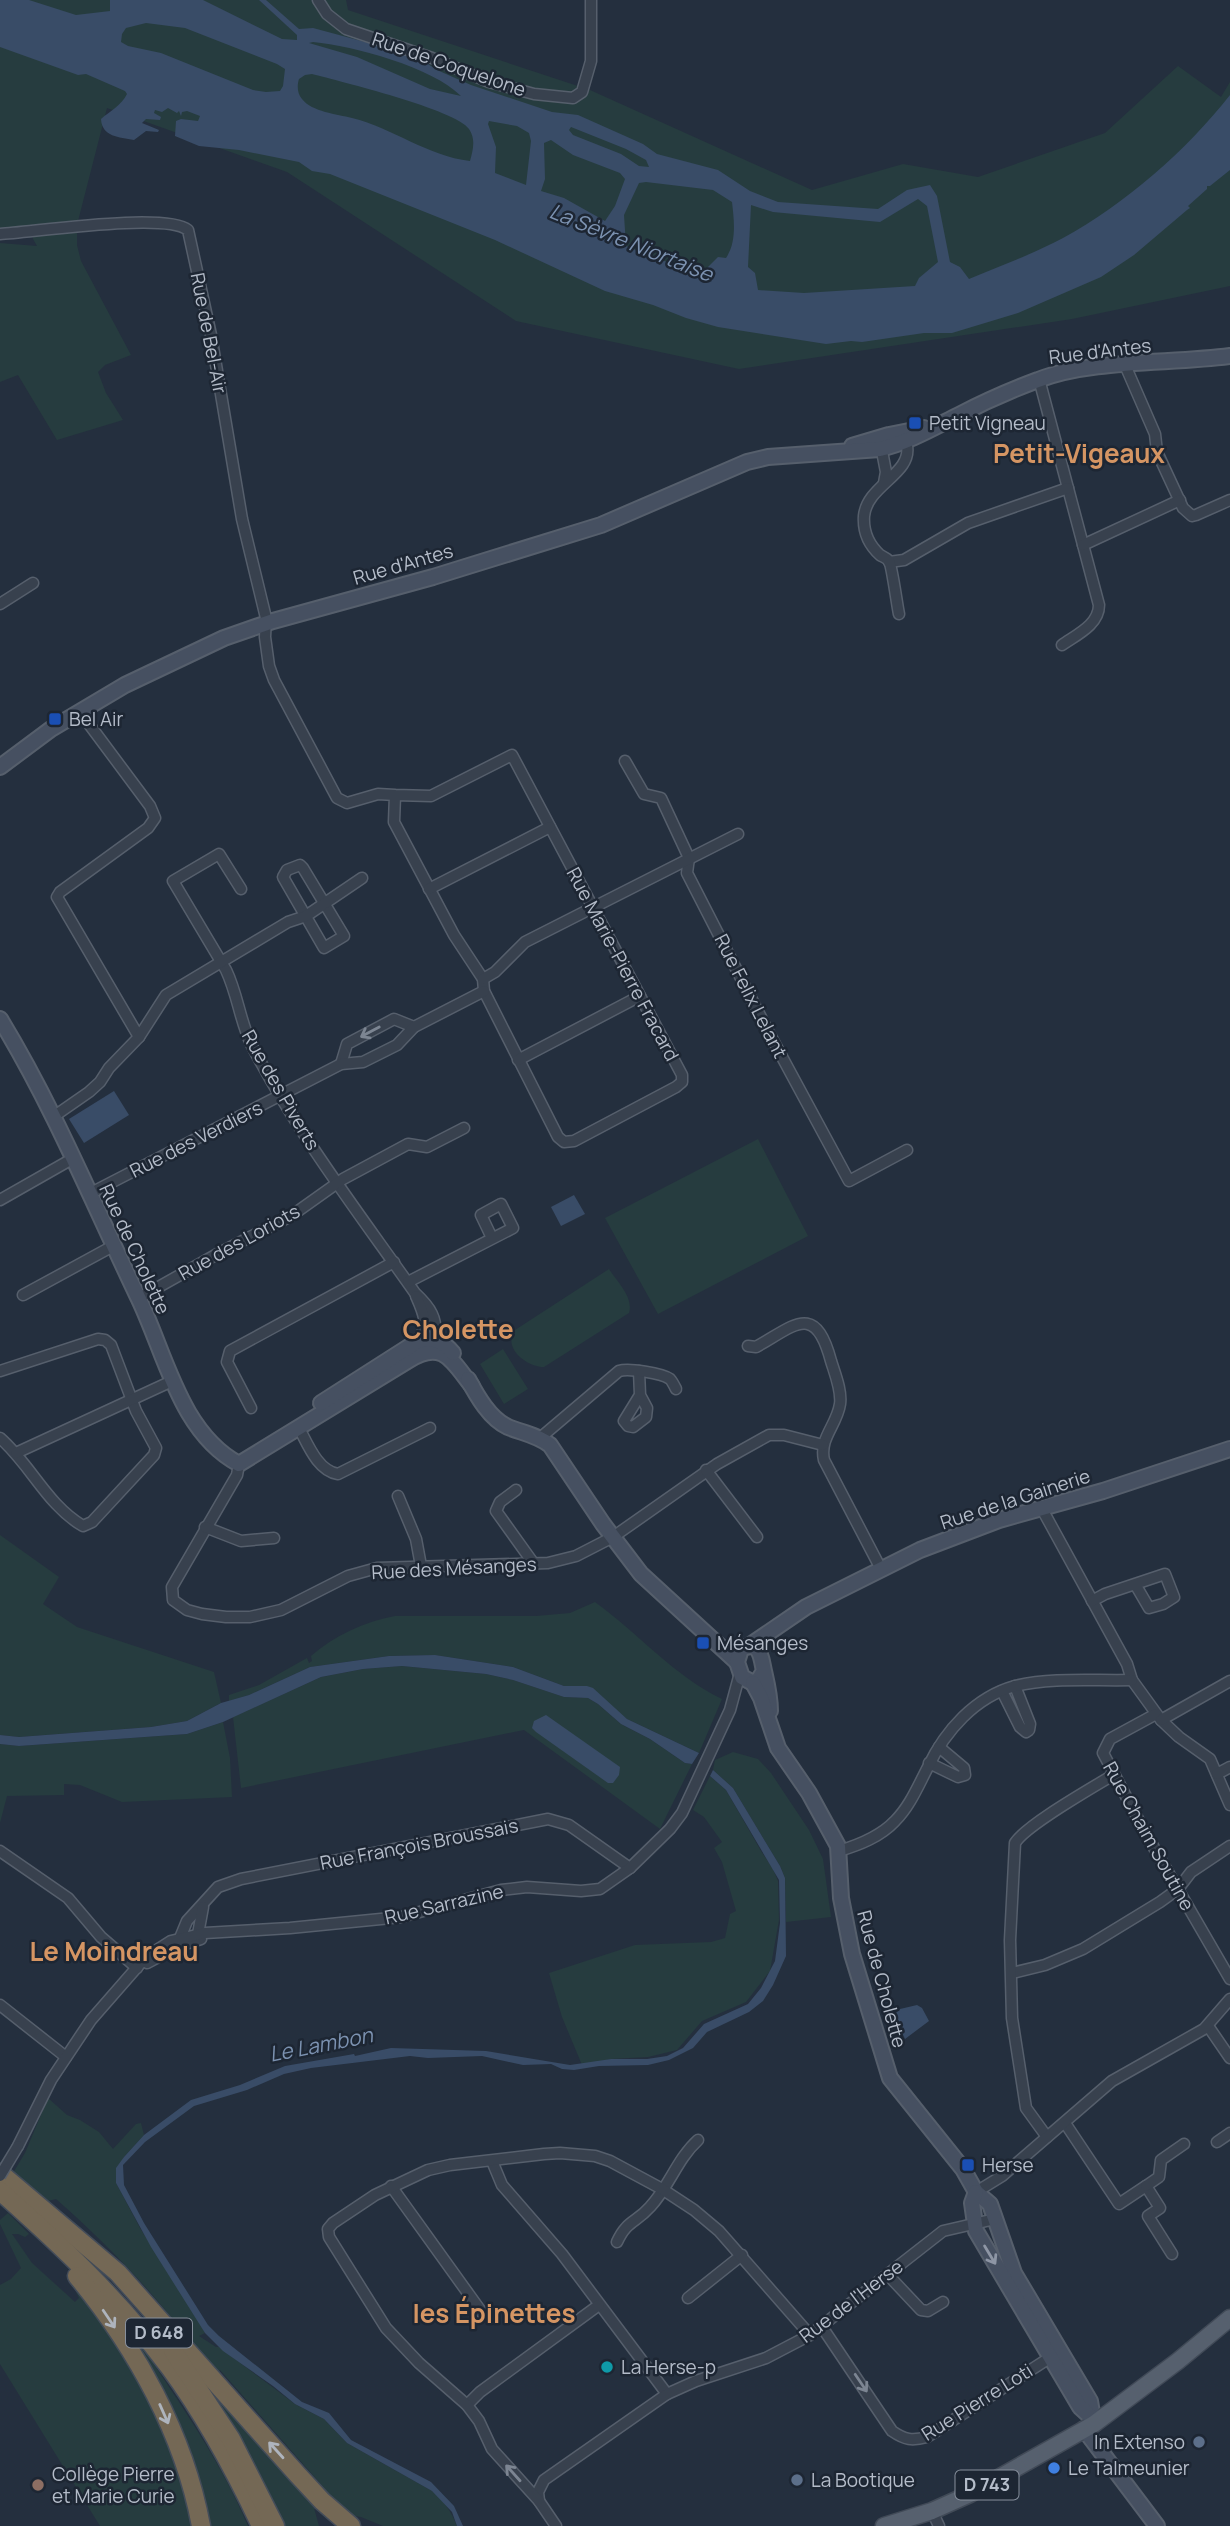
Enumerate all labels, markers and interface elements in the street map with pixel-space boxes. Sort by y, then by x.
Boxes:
street label: Rue de Coquelone [369,26,529,102]
water label: La Sèvre Niortaise [546,197,719,288]
street label: Rue de Bel-Air [185,270,233,396]
street label: Rue d'Antes [1047,332,1153,370]
place label: Petit Vigneau [929,410,1046,436]
marker: Petit Vigneau [907,415,923,431]
district label: Petit-Vigeaux [993,435,1166,471]
street label: Rue d'Antes [350,537,456,591]
place label: Bel Air [69,706,123,732]
marker: Bel Air [47,711,63,727]
street label: Rue Marie-Pierre Fracard [561,863,685,1065]
street label: Rue Felix Lelant [709,930,793,1062]
street label: Rue des Piverts [236,1025,326,1155]
one-way arrow [361,1025,381,1039]
street label: Rue des Verdiers [125,1094,267,1184]
street label: Rue de Cholette [93,1180,177,1318]
street label: Rue des Loriots [174,1198,305,1286]
district label: Cholette [402,1311,514,1347]
street label: Rue de la Gainerie [937,1462,1093,1536]
street label: Rue des Mésanges [371,1551,537,1585]
place label: Mésanges [717,1630,808,1656]
marker: Mésanges [695,1635,711,1651]
street label: Rue Chaim Soutine [1097,1757,1201,1915]
street label: Rue François Broussais [318,1812,520,1876]
street label: Rue Sarrazine [382,1878,506,1930]
street label: Rue de Cholette [851,1907,913,2051]
district label: Le Moindreau [29,1933,199,1969]
water label: Le Lambon [267,2020,376,2068]
place label: Herse [982,2152,1034,2178]
marker: Herse [960,2157,976,2173]
one-way arrow [983,2245,997,2265]
street label: Rue de l'Herse [794,2253,908,2349]
district label: les Épinettes [412,2295,576,2331]
one-way arrow [102,2309,116,2328]
road number: D 648 [126,2318,192,2348]
place label: La Herse-p [621,2354,716,2380]
street label: Rue Pierre Loti [916,2357,1038,2447]
marker: La Herse-p [599,2359,615,2375]
one-way arrow [853,2373,868,2392]
one-way arrow [158,2403,171,2424]
place label: In Extenso [1094,2429,1185,2455]
marker: In Extenso [1191,2434,1207,2450]
one-way arrow [268,2442,284,2460]
place label: Le Talmeunier [1068,2455,1190,2481]
marker: Le Talmeunier [1046,2460,1062,2476]
place label: Collège Pierre et Marie Curie [52,2461,175,2509]
one-way arrow [505,2464,521,2482]
place label: La Bootique [811,2467,915,2493]
road number: D 743 [956,2470,1018,2500]
marker: La Bootique [789,2472,805,2488]
marker: Collège Pierre et Marie Curie [30,2477,46,2493]

